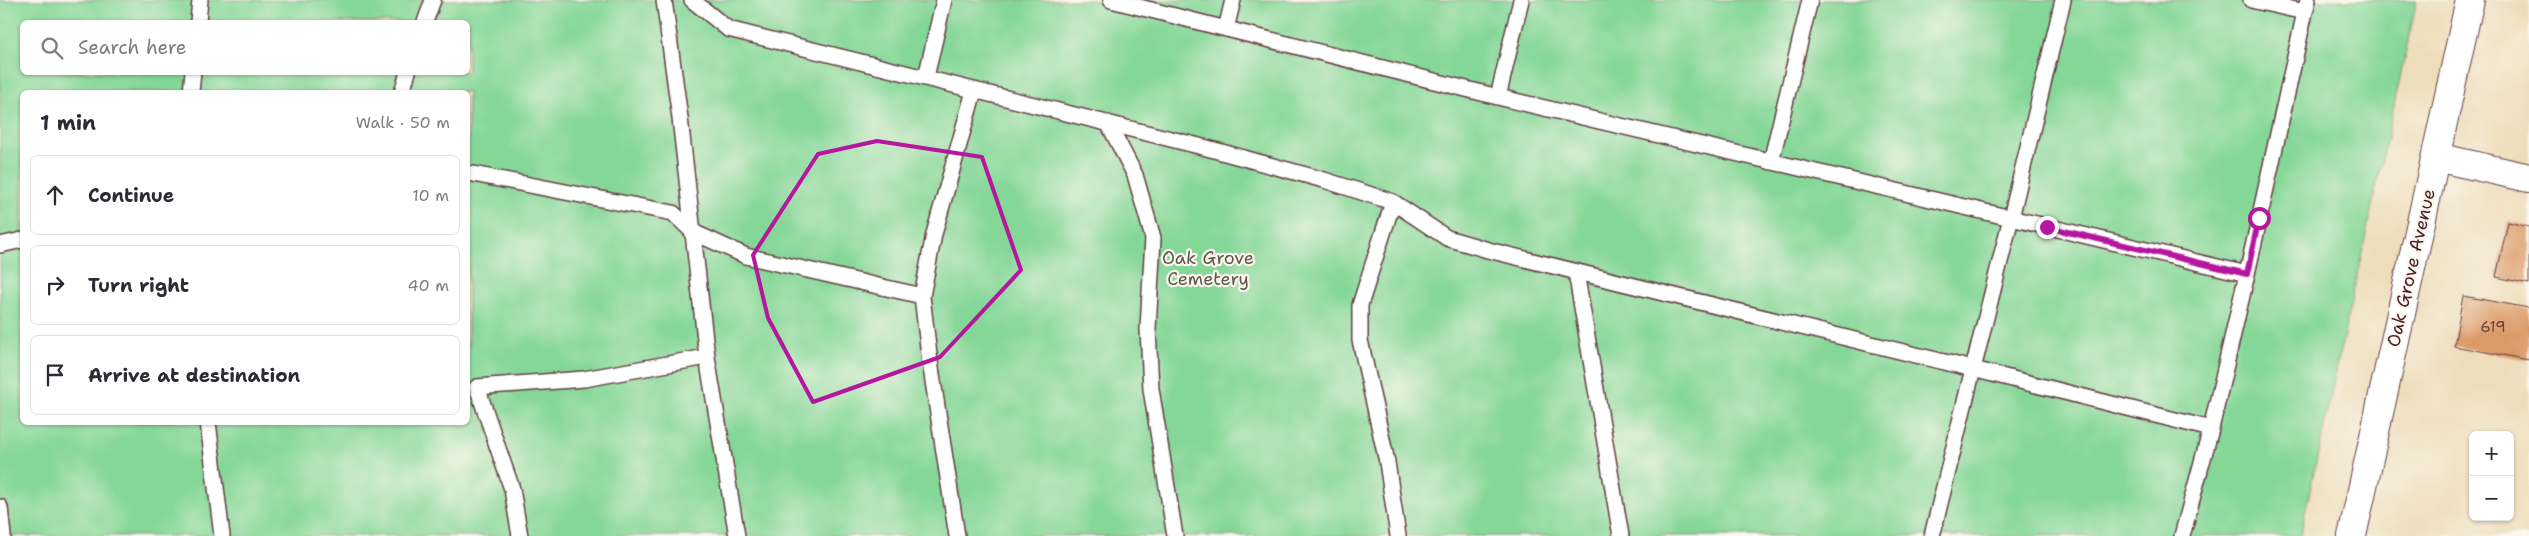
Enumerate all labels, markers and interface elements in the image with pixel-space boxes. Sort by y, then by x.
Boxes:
search box [20,20,470,75]
icon: search [38,34,66,62]
text: Search here [78,35,187,60]
text: 1 min [40,109,96,137]
text: Walk · 50 m [356,112,450,133]
icon: ahead [41,181,69,209]
text: Continue [88,183,174,208]
text: 10 m [412,185,449,206]
street label: Oak Grove Avenue [2381,187,2441,349]
route start [2248,207,2271,230]
route end [2036,216,2059,239]
park label: Oak Grove Cemetery [1162,246,1254,291]
icon: right [41,271,69,299]
text: Turn right [88,273,189,298]
text: 40 m [407,275,449,296]
house number: 619 [2480,317,2506,337]
icon: arrive [41,361,69,389]
text: Arrive at destination [88,363,300,388]
map controls [2469,431,2514,521]
button: + [2469,431,2514,476]
button: − [2469,476,2514,521]

